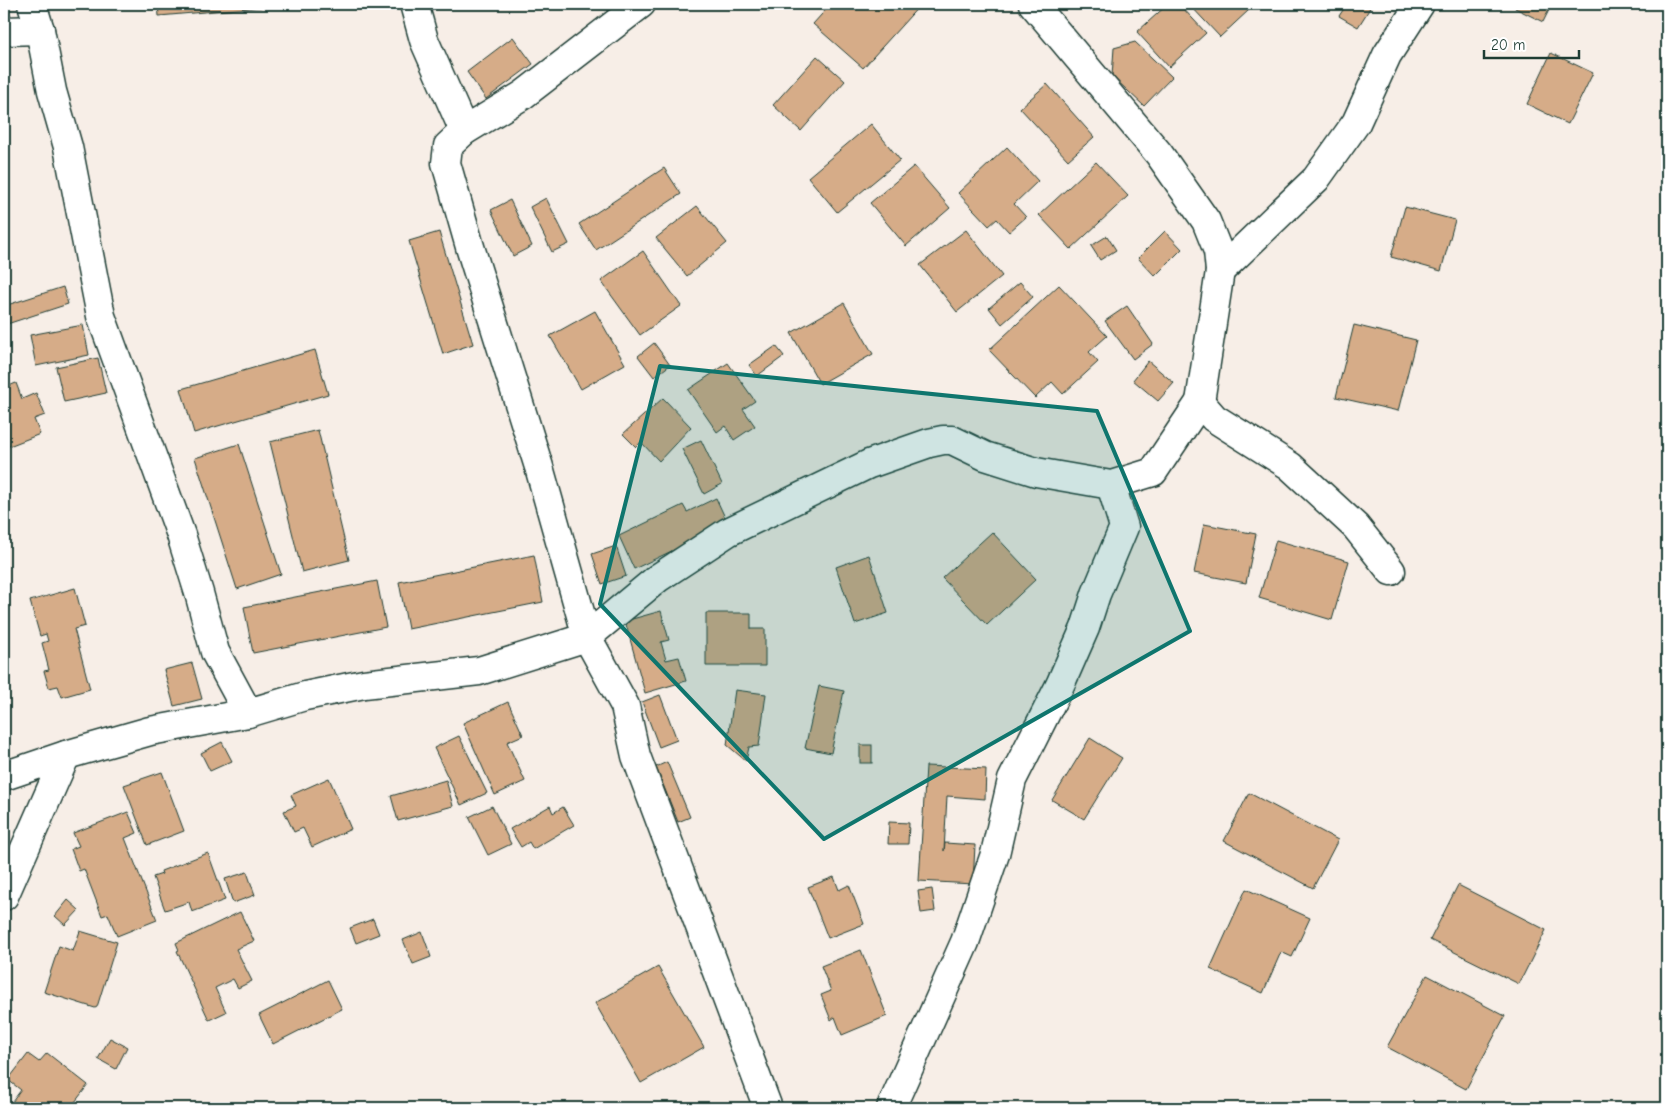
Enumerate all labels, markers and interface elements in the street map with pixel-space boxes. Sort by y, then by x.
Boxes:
scale bar [1484,28,1578,60]
text: 20 m [1491,36,1525,54]

